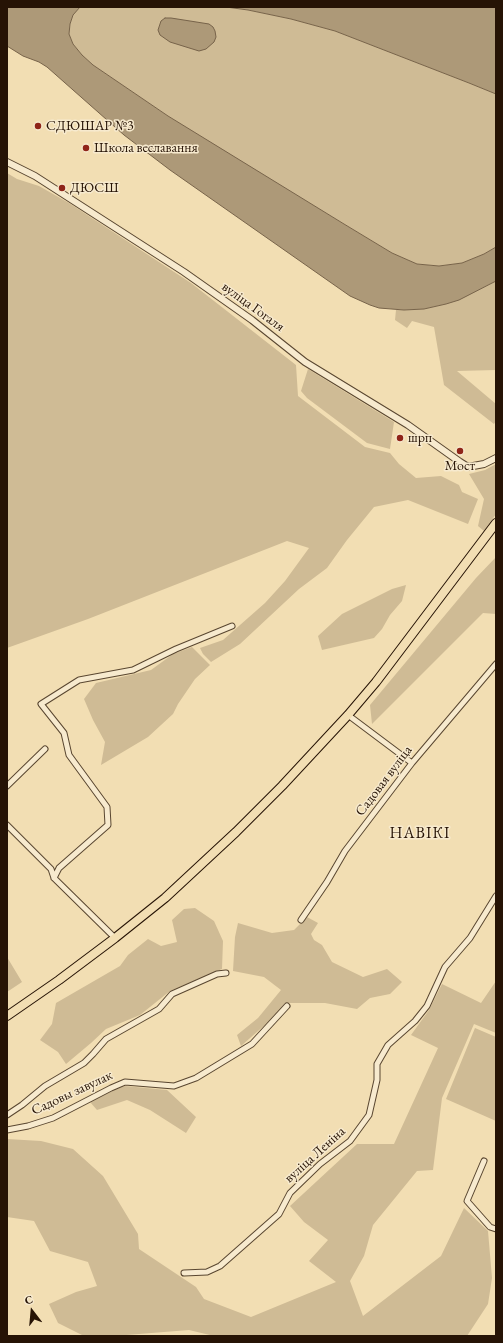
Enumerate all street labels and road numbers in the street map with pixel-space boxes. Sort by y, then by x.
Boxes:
street label: вуліца Гогаля [218,279,288,335]
street label: Садовая вуліца [352,742,416,820]
street label: Садовы завулак [29,1067,115,1119]
street label: вуліца Леніна [281,1123,349,1187]

